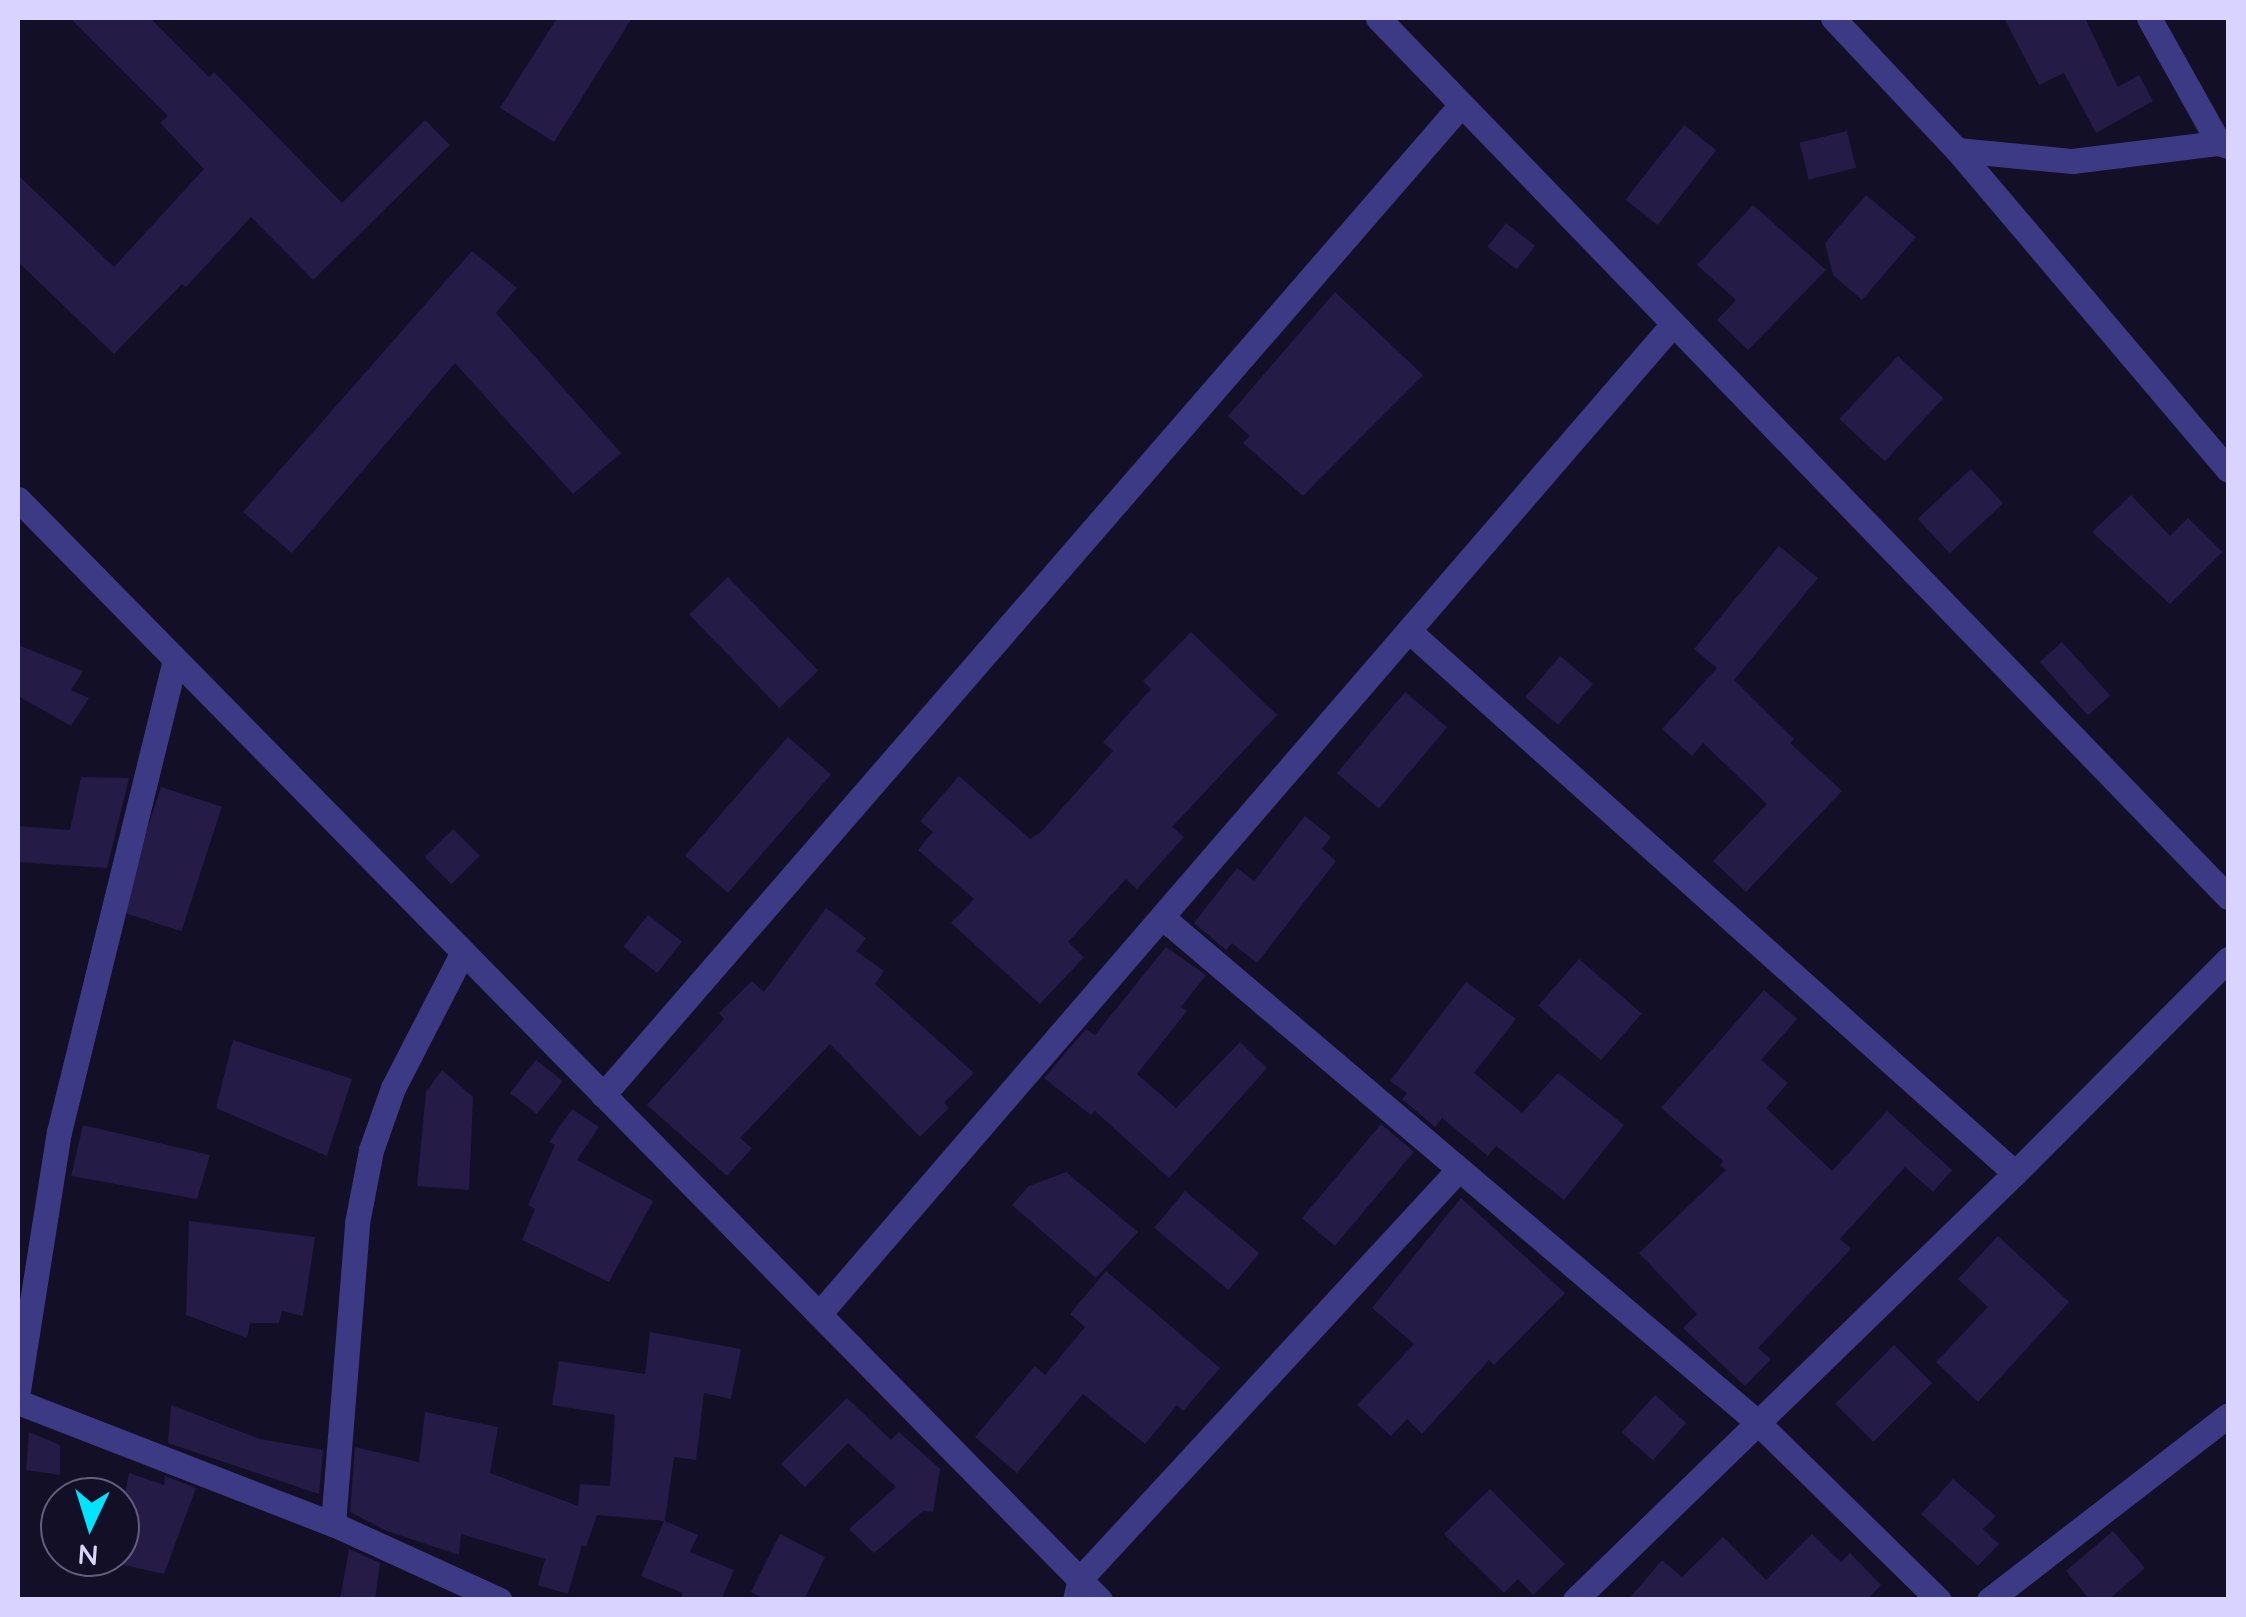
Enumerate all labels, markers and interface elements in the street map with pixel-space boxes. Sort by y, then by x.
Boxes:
north arrow [40,1477,140,1577]
text: N [77,1537,100,1574]

